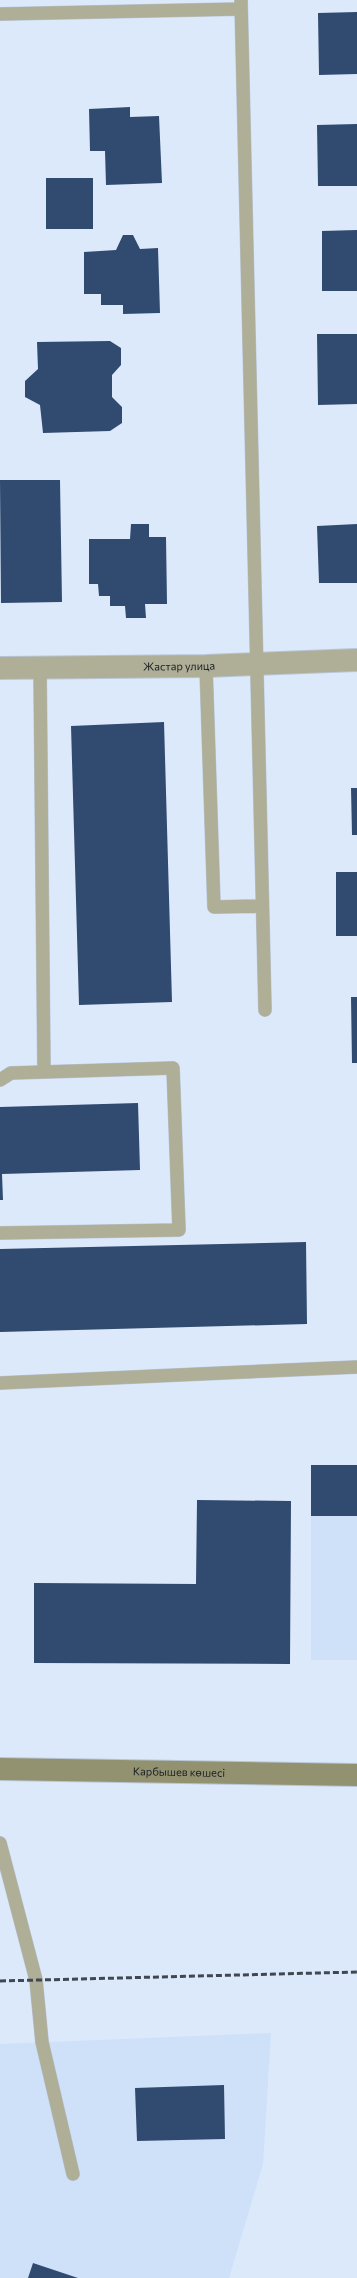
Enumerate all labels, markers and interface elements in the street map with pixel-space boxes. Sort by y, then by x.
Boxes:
street label: Жастар улица [143,659,215,673]
street label: Карбышев көшесі [133,1764,226,1779]

